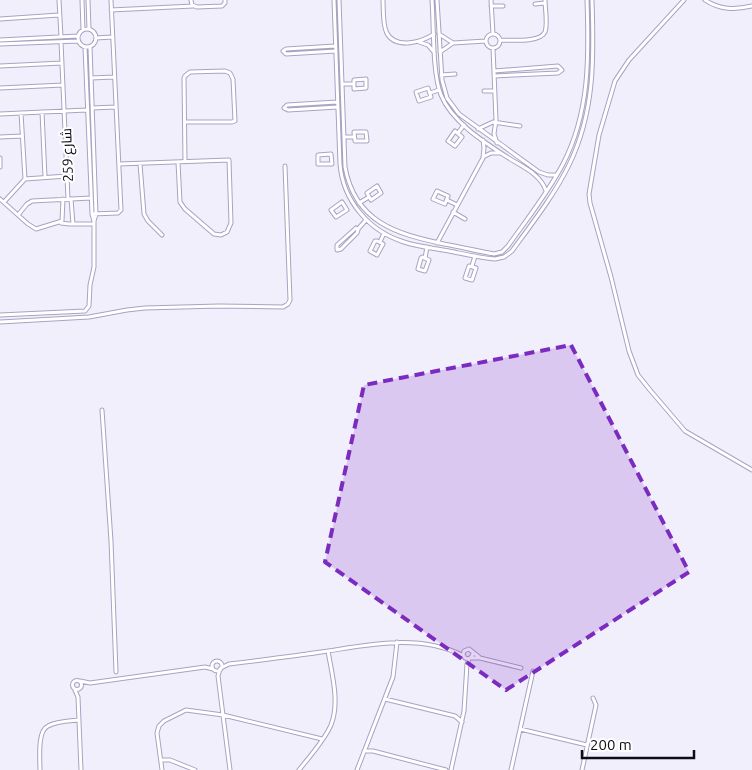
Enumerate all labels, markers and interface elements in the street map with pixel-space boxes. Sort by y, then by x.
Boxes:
street label: شارع 259 [58,128,77,182]
scale bar [582,728,694,760]
text: 200 m [590,736,632,753]

